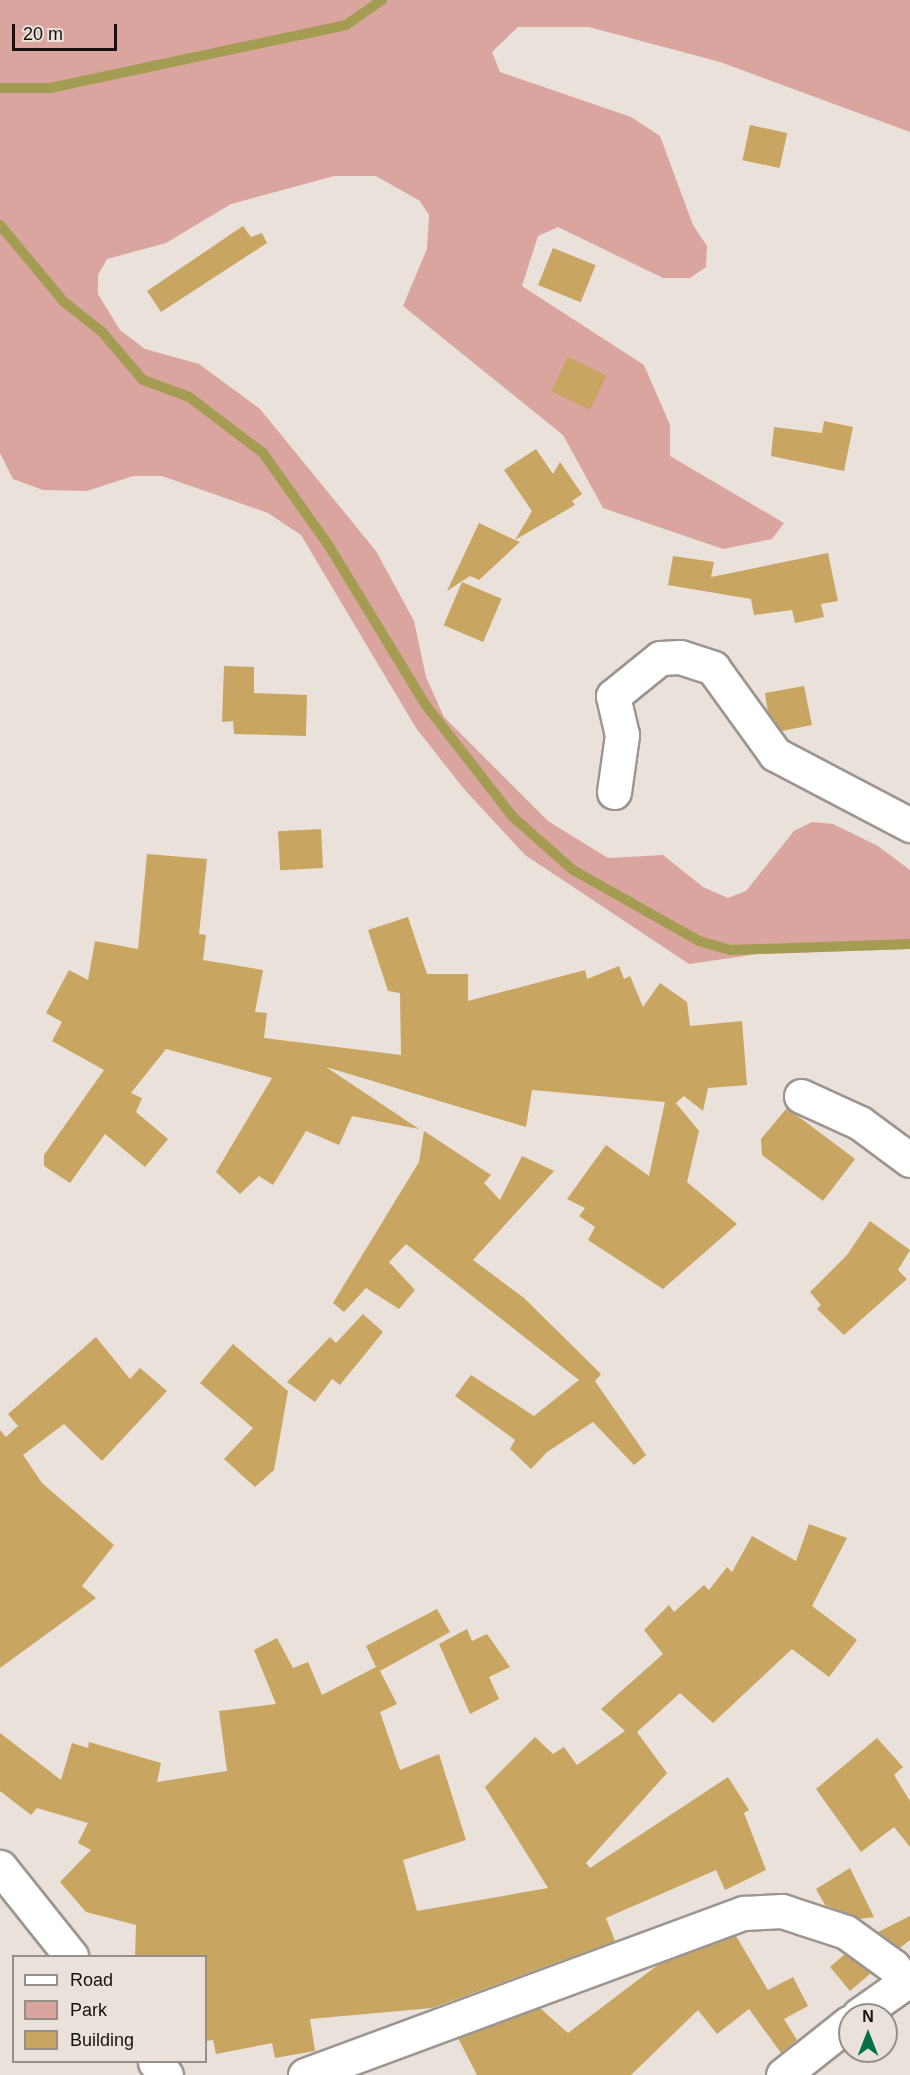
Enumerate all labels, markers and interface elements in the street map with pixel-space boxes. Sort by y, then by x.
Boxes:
scale bar [15,12,120,50]
text: 20 m [23,24,63,44]
legend [12,1955,207,2063]
text: Road [70,1970,113,1990]
text: Park [70,2000,107,2020]
north arrow [838,2003,898,2063]
text: N [862,2008,874,2025]
text: Building [70,2030,134,2050]

